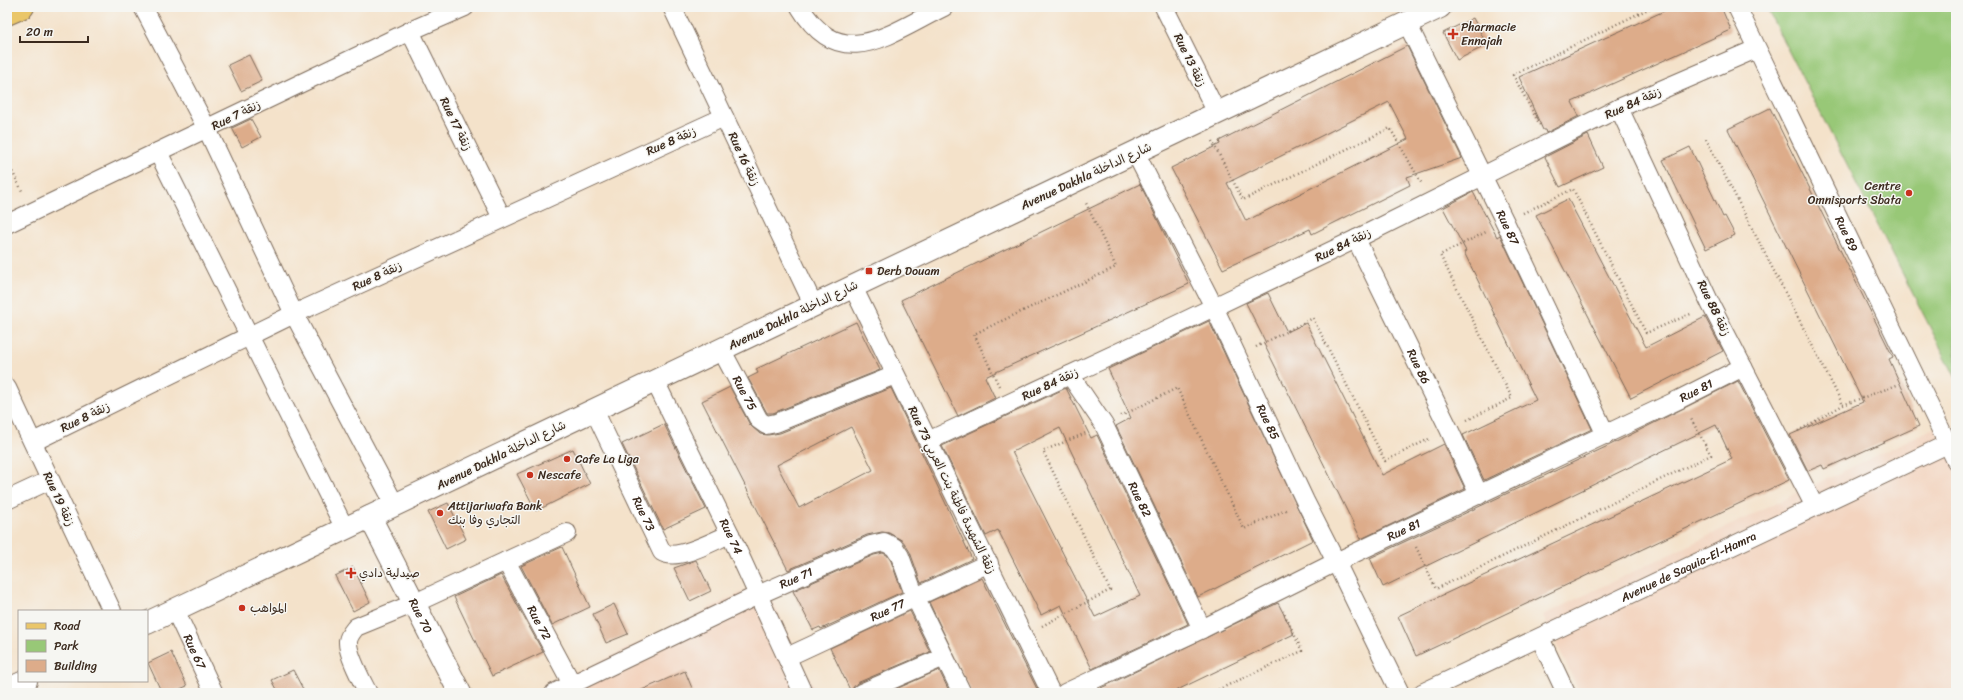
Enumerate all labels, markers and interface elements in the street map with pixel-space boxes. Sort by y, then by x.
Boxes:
place label: Pharmacie Ennajah [1461,16,1516,52]
scale bar [20,18,88,44]
text: 20 m [26,21,53,43]
street label: Rue 13 زنقة [1167,29,1213,91]
marker: Pharmacie Ennajah [1448,29,1458,39]
street label: Rue 84 زنقة [1601,81,1665,125]
street label: Rue 17 زنقة [433,93,479,155]
street label: Rue 7 زنقة [208,94,264,136]
street label: Rue 8 زنقة [642,120,700,162]
street label: Rue 16 زنقة [722,128,766,190]
street label: Avenue Dakhla شارع الداخلة [1016,136,1155,217]
place label: Centre Omnisports Sbata [1808,175,1902,211]
marker: Centre Omnisports Sbata [1904,188,1914,198]
street label: Rue 87 [1490,206,1526,250]
street label: Rue 89 [1828,212,1865,256]
street label: Rue 84 زنقة [1311,222,1375,268]
street label: Rue 8 زنقة [348,255,406,297]
place label: Derb Douam [877,260,940,282]
marker: Derb Douam [864,266,874,276]
street label: Avenue Dakhla شارع الداخلة [723,274,862,357]
street label: Rue 88 زنقة [1691,276,1737,340]
street label: Rue 86 [1400,345,1437,388]
street label: Rue 84 زنقة [1018,361,1082,407]
street label: Rue 75 [726,371,763,415]
street label: Rue 81 [1676,373,1717,409]
street label: Rue 8 زنقة [56,395,114,439]
street label: Rue 85 [1250,400,1286,444]
street label: Rue 73 زنقة الشهيدة فاطنة بنت العربي [902,402,1002,578]
street label: Avenue Dakhla شارع الداخلة [431,414,570,497]
place label: Cafe La Liga [575,448,640,470]
marker: Cafe La Liga [562,454,572,464]
place label: Nescafe [538,464,581,486]
street label: Rue 19 زنقة [37,468,81,530]
marker: Nescafe [525,470,535,480]
street label: Rue 82 [1122,478,1158,521]
street label: Rue 73 [626,493,662,535]
place label: Attijariwafa Bank التجاري وفا بنك [447,495,542,531]
marker: Attijariwafa Bank التجاري وفا بنك [435,508,445,518]
street label: Rue 81 [1383,512,1424,547]
street label: Rue 74 [713,515,749,558]
street label: Avenue de Saquia-El-Hamra [1616,525,1760,609]
street label: Rue 71 [776,561,817,595]
place label: صيدلية دادي [359,562,420,584]
marker: صيدلية دادي [346,568,356,578]
street label: Rue 77 [866,592,910,628]
street label: Rue 70 [402,594,439,638]
place label: المواهب [250,597,287,619]
street label: Rue 72 [521,601,558,644]
marker: المواهب [237,603,247,613]
legend [18,610,148,682]
text: Road [54,615,81,637]
street label: Rue 67 [177,630,213,674]
text: Park [54,635,79,657]
text: Building [54,655,97,677]

